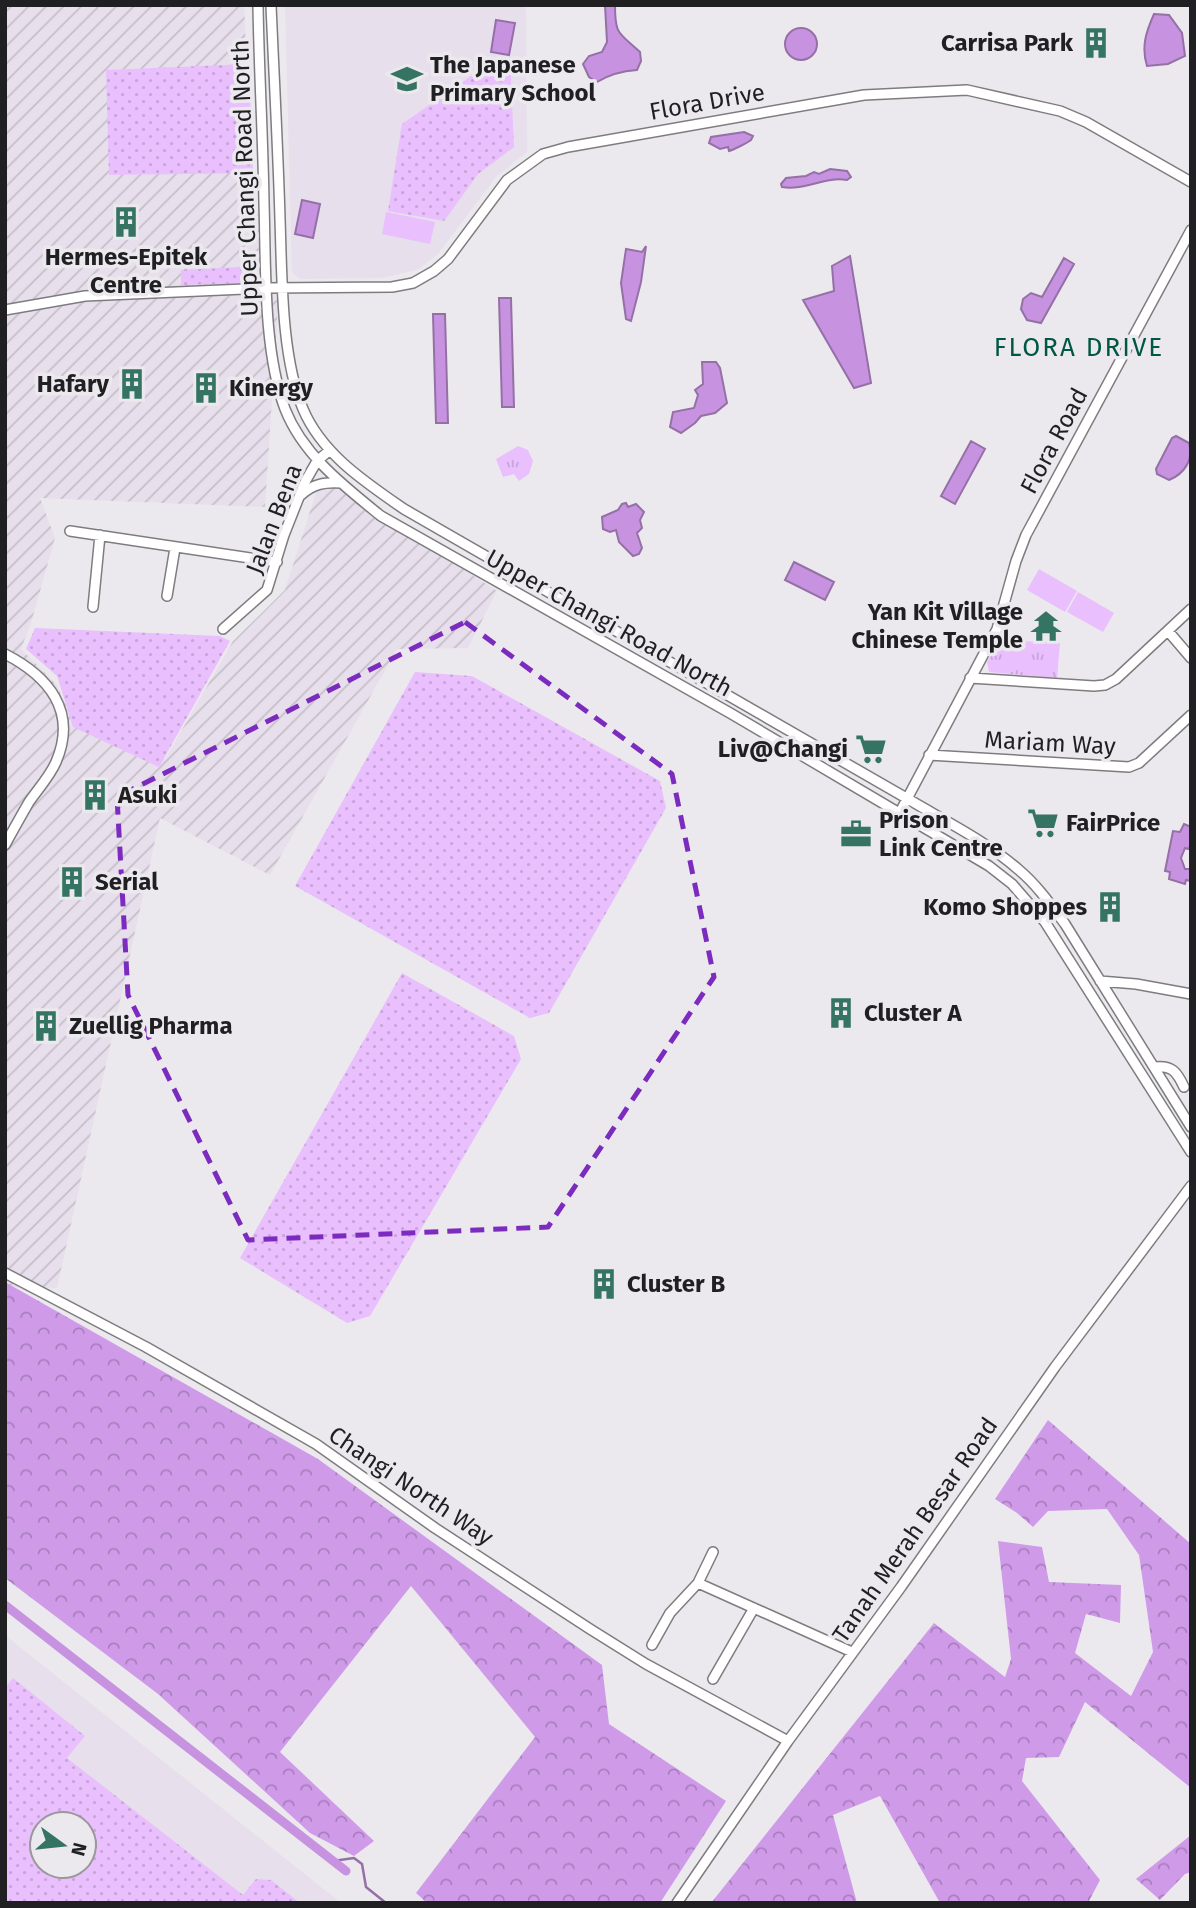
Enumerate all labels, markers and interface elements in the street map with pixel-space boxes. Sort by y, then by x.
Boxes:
building icon: Carrisa Park [1079,26,1113,60]
place label: Carrisa Park [941,29,1074,57]
street label: Upper Changi Road North [226,39,264,317]
place label: The Japanese Primary School [430,51,597,107]
school or university icon: The Japanese Primary School [390,62,424,96]
street label: Flora Drive [647,78,767,126]
building icon: Hermes-Epitek Centre [109,205,143,239]
place label: Hermes-Epitek Centre [45,243,208,299]
district label: FLORA DRIVE [994,332,1164,363]
building icon: Hafary [115,367,149,401]
place label: Hafary [37,370,110,398]
building icon: Kinergy [189,371,223,405]
place label: Kinergy [229,374,314,402]
street label: Flora Road [1014,383,1094,499]
street label: Jalan Bena [240,460,308,578]
street label: Upper Changi Road North [481,544,737,702]
place label: Yan Kit Village Chinese Temple [851,598,1023,654]
temple icon: Yan Kit Village Chinese Temple [1029,609,1063,643]
street label: Mariam Way [984,726,1117,760]
supermarket icon: Liv@Changi [854,732,888,766]
place label: Liv@Changi [718,735,848,763]
building icon: Asuki [78,778,112,812]
place label: Asuki [117,781,178,809]
place label: Prison Link Centre [879,806,1003,862]
supermarket icon: FairPrice [1026,806,1060,840]
place label: FairPrice [1066,809,1160,837]
office icon: Prison Link Centre [839,817,873,851]
building icon: Serial [55,865,89,899]
place label: Serial [95,868,159,896]
building icon: Komo Shoppes [1093,890,1127,924]
place label: Komo Shoppes [923,893,1087,921]
building icon: Cluster A [824,996,858,1030]
place label: Cluster A [864,999,962,1027]
building icon: Zuellig Pharma [29,1009,63,1043]
place label: Zuellig Pharma [69,1012,233,1040]
building icon: Cluster B [587,1267,621,1301]
place label: Cluster B [627,1270,725,1298]
street label: Tanah Merah Besar Road [827,1412,1003,1648]
street label: Changi North Way [323,1421,499,1551]
north arrow [28,1810,98,1880]
text: N [66,1840,92,1858]

